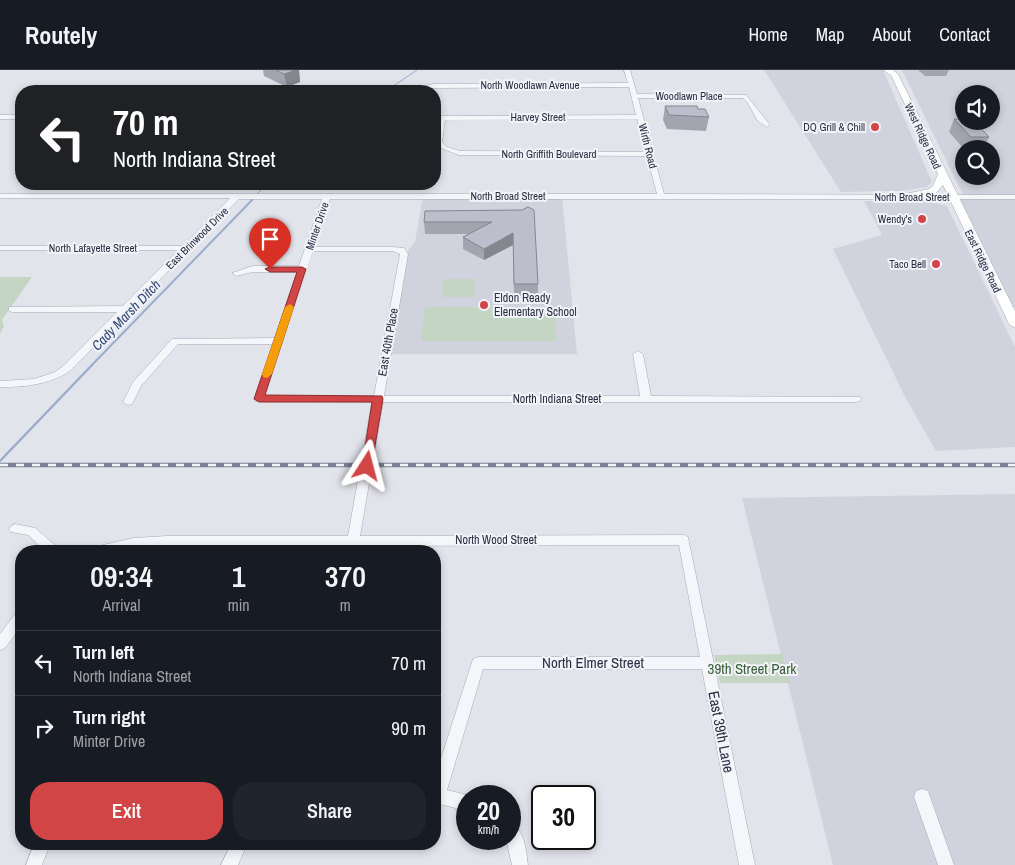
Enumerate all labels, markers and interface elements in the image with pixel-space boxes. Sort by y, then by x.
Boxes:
text: Routely [25,19,97,51]
text: Home [748,22,788,47]
text: Map [816,22,845,47]
text: About [873,22,911,47]
text: Contact [939,22,990,47]
street label: North Woodlawn Avenue [481,78,579,92]
map controls [955,85,1000,185]
button: sound [955,85,1000,130]
street label: Woodlawn Place [655,89,723,103]
text: 70 m [113,99,178,146]
street label: West Ridge Road [902,101,944,171]
icon: left [30,105,95,170]
street label: Harvey Street [510,110,566,124]
place label: DQ Grill & Chill [803,120,865,134]
marker: DQ Grill & Chill [869,121,881,133]
street label: Wirth Road [636,122,660,170]
button: search [955,140,1000,185]
text: North Indiana Street [113,144,275,174]
street label: North Griffith Boulevard [501,147,597,161]
street label: North Broad Street [470,189,546,203]
street label: North Broad Street [874,190,950,204]
street label: Minter Drive [302,200,332,252]
street label: East Brinwood Drive [163,204,231,272]
place label: Wendy's [878,212,912,226]
marker: Wendy's [916,213,928,225]
pin [249,218,291,269]
icon: arrive [256,225,284,253]
street label: East Ridge Road [962,227,1004,295]
street label: North Lafayette Street [49,241,138,255]
place label: Taco Bell [889,257,926,271]
marker: Taco Bell [930,258,942,270]
water label: Cady Marsh Ditch [88,276,164,354]
place label: Eldon Ready Elementary School [494,290,577,320]
marker: Eldon Ready Elementary School [478,299,490,311]
street label: East 40th Place [374,307,402,377]
street label: North Indiana Street [513,391,602,407]
position arrow [340,439,392,491]
street label: North Wood Street [455,532,537,548]
text: 09:34 [90,556,153,596]
text: 1 [232,556,246,596]
text: 370 [325,556,366,596]
text: Arrival [102,594,140,616]
text: min [228,594,250,616]
text: m [340,594,351,616]
text: Turn left [73,639,134,665]
icon: left [30,649,58,677]
text: 70 m [391,650,426,676]
street label: North Elmer Street [542,652,645,673]
park label: 39th Street Park [708,658,797,679]
text: North Indiana Street [73,665,191,687]
street label: East 39th Lane [703,689,740,775]
text: Turn right [73,704,145,730]
icon: right [30,714,58,742]
text: 90 m [391,715,426,741]
text: Minter Drive [73,730,145,752]
button: Exit [30,782,223,840]
button: Share [233,782,426,840]
speed limit sign: 30 [531,785,596,850]
text: 20 [477,794,500,828]
text: km/h [478,822,499,838]

